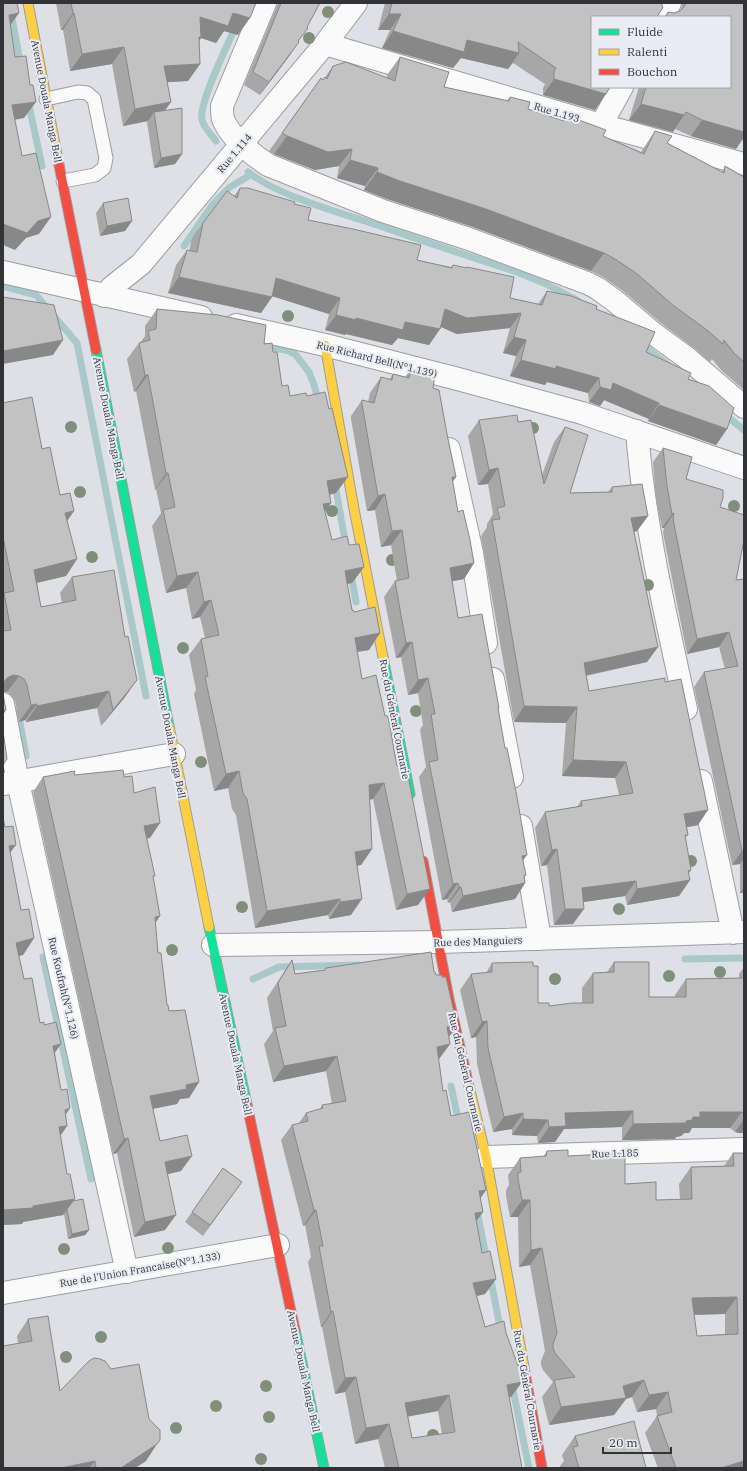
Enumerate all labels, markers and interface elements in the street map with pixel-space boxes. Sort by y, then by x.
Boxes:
legend [591,16,731,88]
text: Fluide [627,24,663,39]
street label: Avenue Douala Manga Bell [28,39,65,163]
text: Ralenti [627,44,668,59]
text: Bouchon [627,64,678,79]
street label: Rue 1.193 [532,100,581,125]
street label: Rue 1.114 [214,131,255,176]
street label: Rue Richard Bell(N°1.139) [315,338,439,381]
street label: Avenue Douala Manga Bell [90,356,127,480]
street label: Rue du Général Cournarie [376,658,413,780]
street label: Avenue Douala Manga Bell [152,675,189,799]
street label: Rue des Manguiers [433,933,523,950]
street label: Rue Koufrah(N°1.126) [45,936,82,1040]
street label: Avenue Douala Manga Bell [216,992,255,1116]
street label: Rue du Général Cournarie [445,1011,486,1133]
street label: Rue 1.185 [591,1146,639,1161]
street label: Rue de l'Union Francaise(N°1.133) [59,1249,221,1290]
street label: Avenue Douala Manga Bell [284,1309,323,1433]
street label: Rue du Général Cournarie [511,1329,545,1451]
scale bar [603,1429,671,1455]
text: 20 m [609,1435,638,1450]

